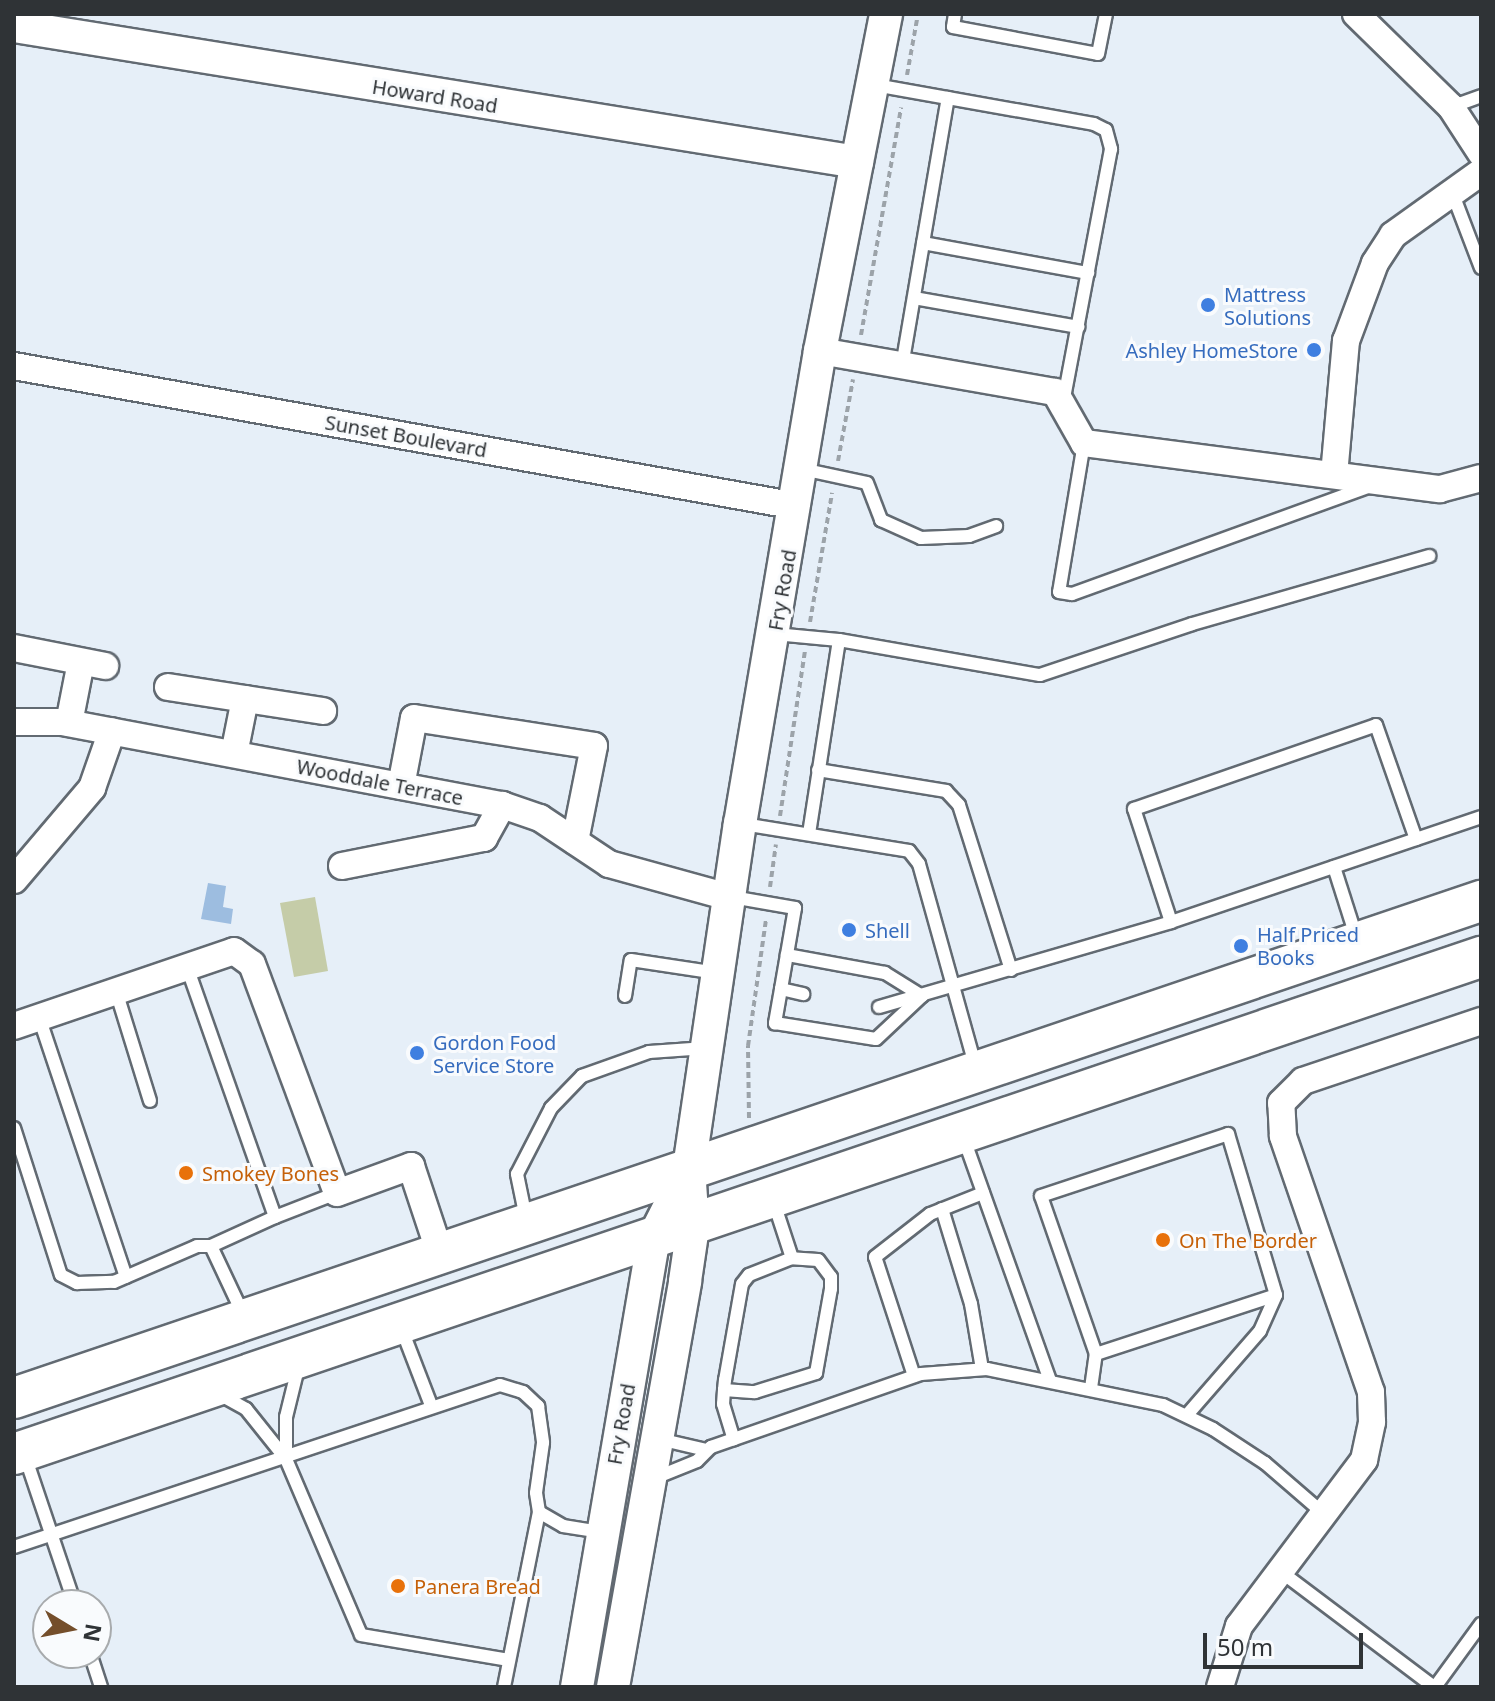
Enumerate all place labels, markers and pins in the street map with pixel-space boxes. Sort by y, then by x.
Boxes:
place label: Mattress Solutions [1224,282,1311,329]
marker: Mattress Solutions [1199,296,1217,314]
place label: Ashley HomeStore [1126,338,1298,362]
marker: Ashley HomeStore [1305,341,1323,359]
place label: Shell [865,918,910,942]
marker: Shell [840,921,858,939]
place label: Half Priced Books [1257,922,1359,969]
marker: Half Priced Books [1232,937,1250,955]
place label: Gordon Food Service Store [433,1030,556,1077]
marker: Gordon Food Service Store [408,1044,426,1062]
place label: Smokey Bones [202,1161,339,1185]
marker: Smokey Bones [177,1164,195,1182]
place label: On The Border [1179,1228,1317,1252]
marker: On The Border [1154,1231,1172,1249]
place label: Panera Bread [414,1574,541,1598]
marker: Panera Bread [389,1577,407,1595]

